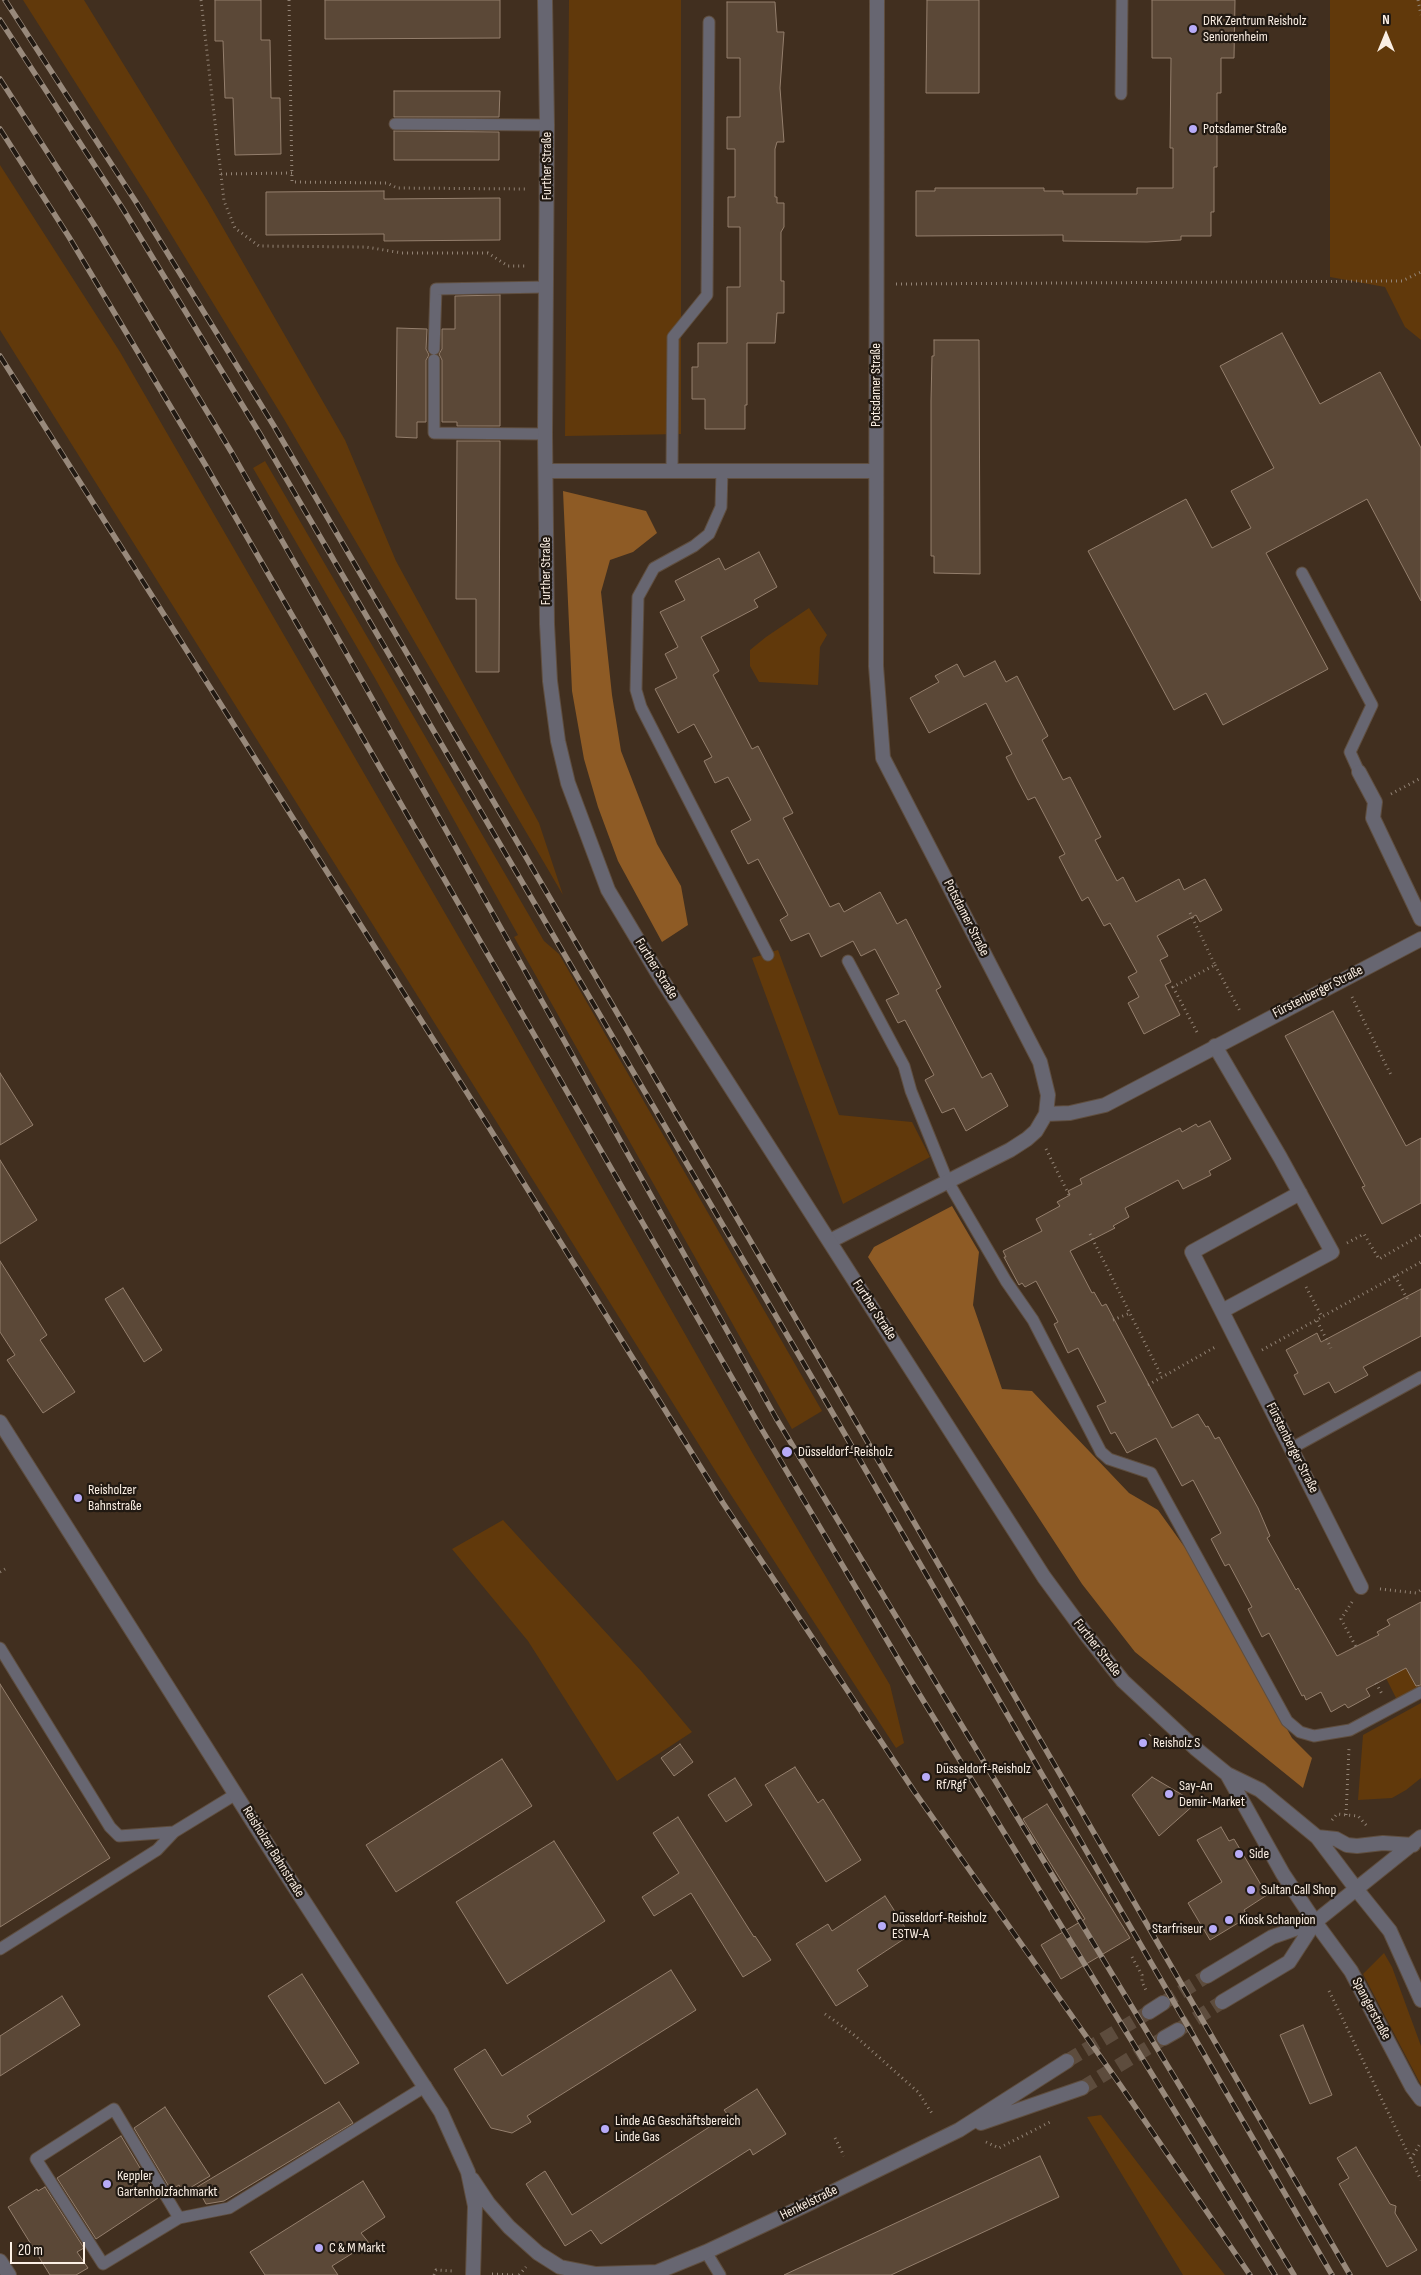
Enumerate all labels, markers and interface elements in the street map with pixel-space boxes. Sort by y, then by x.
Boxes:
north arrow [1361,10,1411,60]
text: N [1382,11,1390,28]
place label: DRK Zentrum Reisholz Seniorenheim [1203,13,1307,46]
marker: DRK Zentrum Reisholz Seniorenheim [1187,23,1199,35]
place label: Potsdamer Straße [1203,121,1287,137]
marker: Potsdamer Straße [1187,123,1199,135]
street label: Further Straße [539,132,555,200]
street label: Potsdamer Straße [868,343,884,427]
street label: Further Straße [538,537,554,605]
street label: Potsdamer Straße [939,877,993,959]
street label: Further Straße [631,936,681,1002]
street label: Fürstenberger Straße [1270,962,1366,1022]
street label: Further Straße [848,1277,900,1343]
street label: Fürstenberger Straße [1262,1400,1322,1496]
place label: Düsseldorf-Reisholz [798,1444,893,1460]
marker: Düsseldorf-Reisholz [780,1445,794,1459]
place label: Reisholzer Bahnstraße [88,1482,142,1514]
marker: Reisholzer Bahnstraße [72,1492,84,1504]
street label: Further Straße [1069,1616,1125,1680]
place label: Reisholz S [1153,1735,1200,1751]
marker: Reisholz S [1137,1737,1149,1749]
place label: Düsseldorf-Reisholz Rf/Rgf [936,1761,1031,1794]
marker: Düsseldorf-Reisholz Rf/Rgf [920,1771,932,1783]
place label: Say-An Demir-Market [1179,1778,1245,1810]
marker: Say-An Demir-Market [1163,1788,1175,1800]
street label: Reisholzer Bahnstraße [238,1803,308,1901]
place label: Side [1249,1846,1269,1862]
marker: Side [1233,1848,1245,1860]
place label: Sultan Call Shop [1261,1882,1336,1898]
marker: Sultan Call Shop [1245,1884,1257,1896]
place label: Düsseldorf-Reisholz ESTW-A [892,1910,987,1942]
place label: Kiosk Schanpion [1239,1912,1316,1928]
marker: Kiosk Schanpion [1223,1914,1235,1926]
marker: Düsseldorf-Reisholz ESTW-A [876,1920,888,1932]
place label: Starfriseur [1152,1921,1203,1937]
marker: Starfriseur [1207,1923,1219,1935]
street label: Spangerstraße [1348,1975,1394,2043]
place label: Linde AG Geschäftsbereich Linde Gas [615,2113,741,2146]
marker: Linde AG Geschäftsbereich Linde Gas [599,2123,611,2135]
place label: Keppler Gartenholzfachmarkt [117,2168,218,2200]
marker: Keppler Gartenholzfachmarkt [101,2178,113,2190]
street label: Henkelstraße [777,2182,841,2224]
scale bar [12,2232,88,2264]
place label: C & M Markt [329,2240,385,2256]
text: 20 m [18,2241,43,2260]
marker: C & M Markt [313,2242,325,2254]

